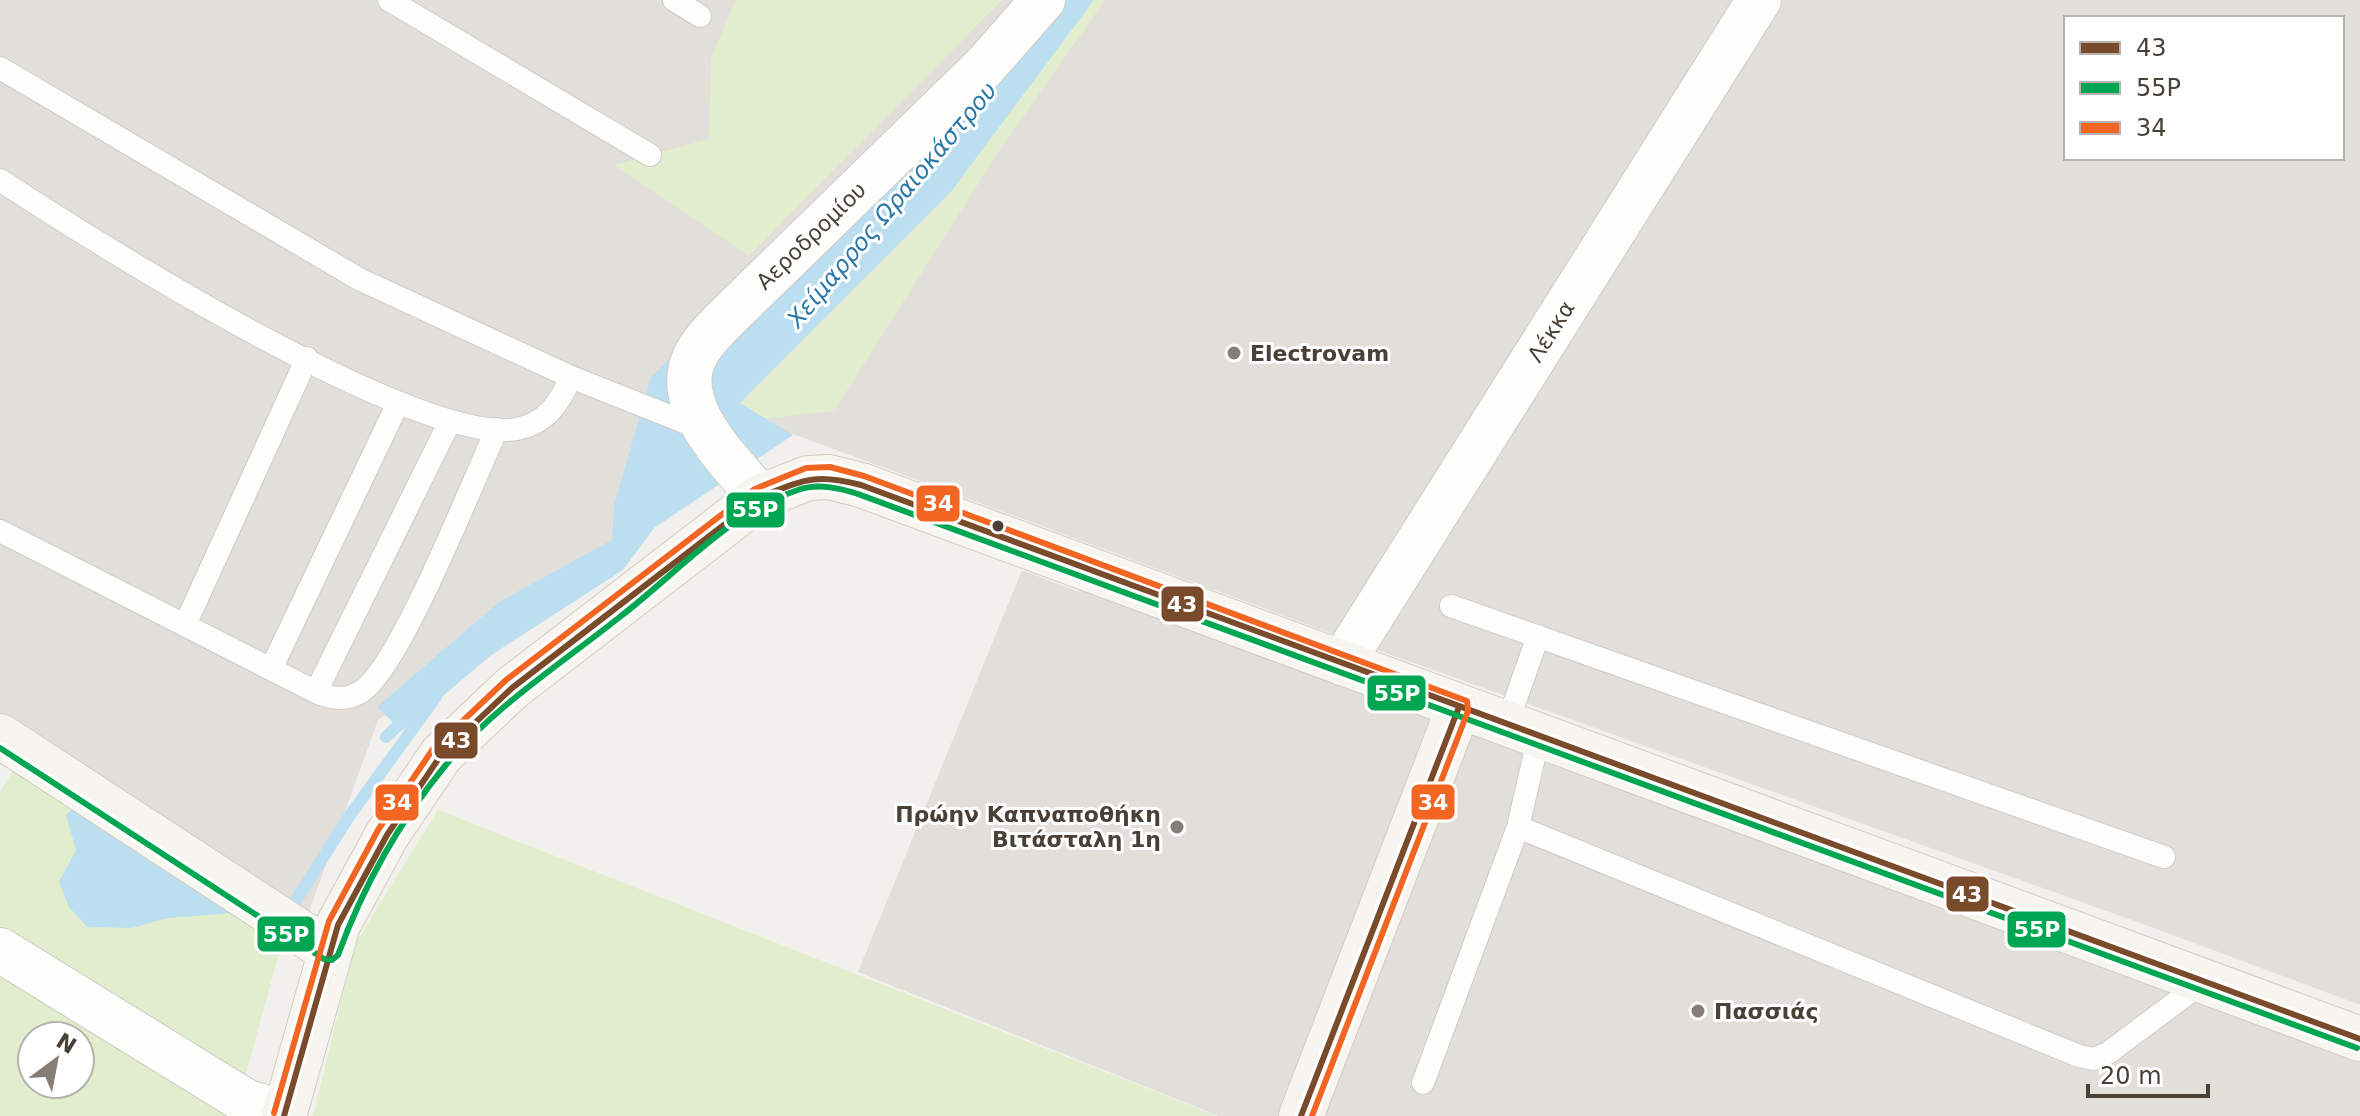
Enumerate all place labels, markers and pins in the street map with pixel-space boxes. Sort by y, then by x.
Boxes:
place label: Electrovam [1250,341,1389,366]
marker: Electrovam [1225,344,1243,362]
unlabelled marker [990,518,1006,534]
place label: Πρώην Καπναποθήκη Βιτάσταλη 1η [895,802,1161,852]
marker: Πρώην Καπναποθήκη Βιτάσταλη 1η [1168,818,1186,836]
place label: Πασσιάς [1714,999,1819,1024]
marker: Πασσιάς [1689,1002,1707,1020]

